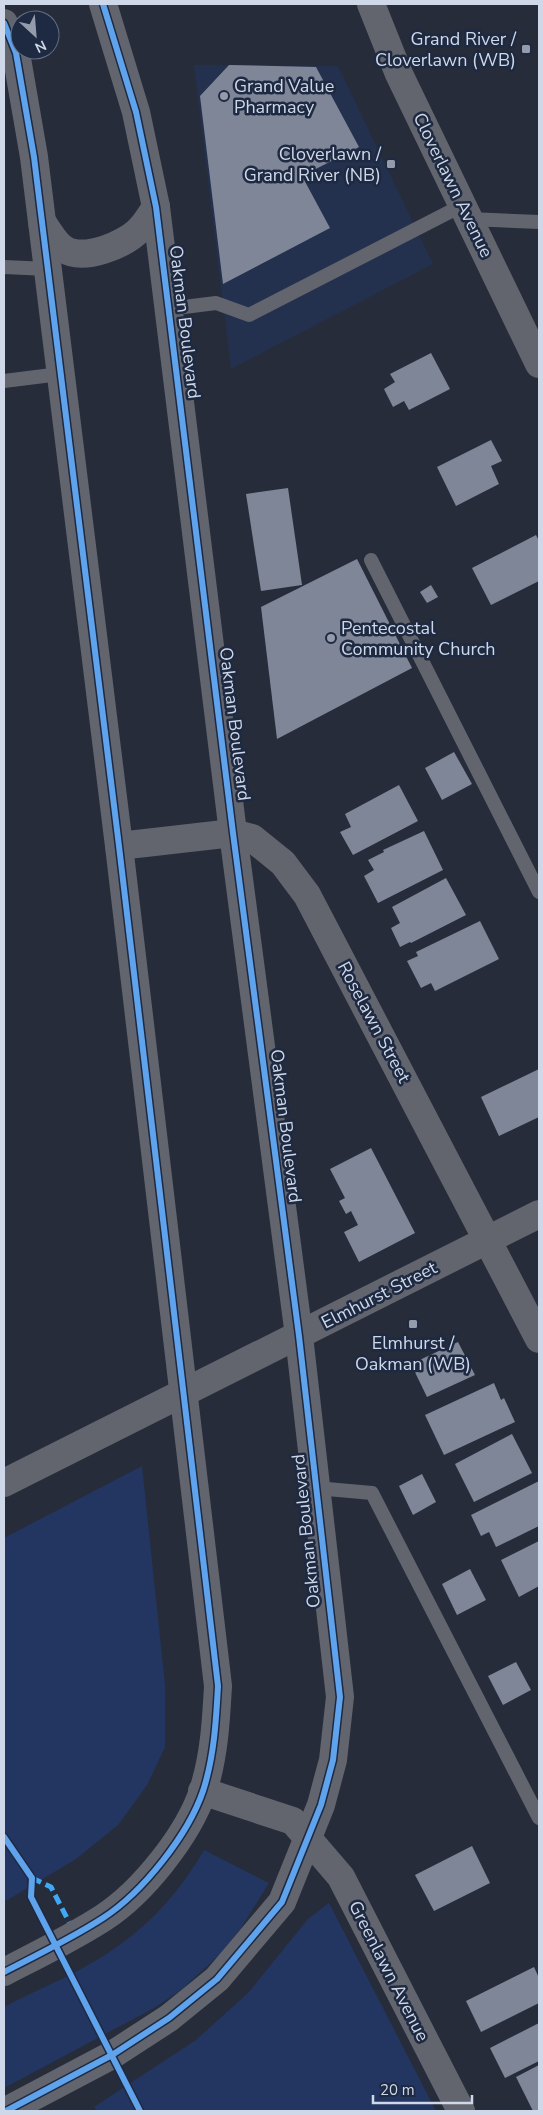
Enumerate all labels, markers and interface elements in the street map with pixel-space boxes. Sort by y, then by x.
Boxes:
north arrow [10,10,60,60]
place label: Grand River / Cloverlawn (WB) [375,27,517,72]
text: N [32,35,49,57]
marker: Grand River / Cloverlawn (WB) [520,43,532,55]
place label: Grand Value Pharmacy [234,74,334,119]
marker: Grand Value Pharmacy [218,90,230,102]
street label: Cloverlawn Avenue [407,109,499,261]
place label: Cloverlawn / Grand River (NB) [244,142,382,187]
marker: Cloverlawn / Grand River (NB) [385,158,397,170]
street label: Oakman Boulevard [164,244,206,400]
place label: Pentecostal Community Church [341,616,495,661]
marker: Pentecostal Community Church [325,632,337,644]
street label: Oakman Boulevard [214,646,256,802]
street label: Roselawn Street [332,957,416,1087]
street label: Oakman Boulevard [265,1048,307,1204]
street label: Elmhurst Street [317,1255,441,1334]
marker: Elmhurst / Oakman (WB) [407,1318,419,1330]
place label: Elmhurst / Oakman (WB) [355,1331,471,1376]
street label: Oakman Boulevard [286,1453,326,1609]
street label: Greenlawn Avenue [343,1897,435,2045]
scale bar [373,2072,472,2104]
text: 20 m [380,2080,415,2100]

